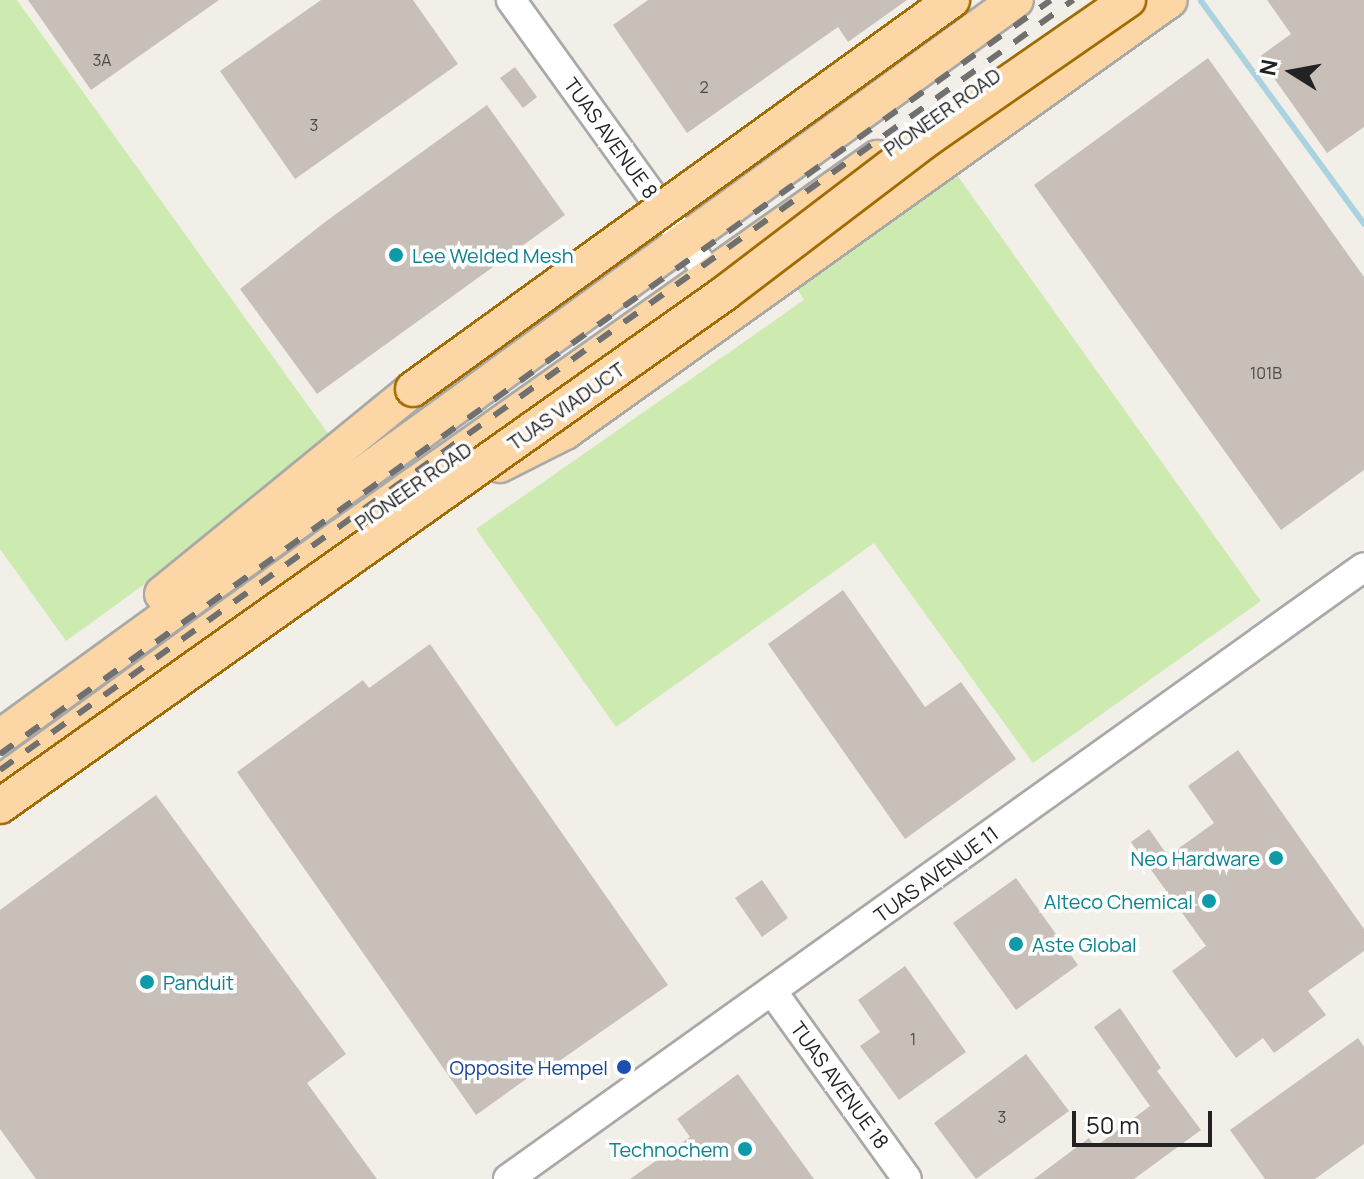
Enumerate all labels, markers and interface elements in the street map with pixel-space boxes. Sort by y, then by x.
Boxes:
north arrow [1252,32,1332,112]
house number: 3A [93,50,111,70]
text: N [1252,57,1285,78]
street label: PIONEER ROAD [879,63,1005,161]
street label: TUAS AVENUE 8 [559,73,663,203]
house number: 2 [699,77,709,97]
house number: 3 [310,115,318,135]
place label: Lee Welded Mesh [412,243,574,267]
marker: Lee Welded Mesh [387,246,405,264]
street label: TUAS VIADUCT [503,357,629,455]
house number: 101B [1250,363,1282,383]
street label: PIONEER ROAD [350,437,476,535]
street label: TUAS AVENUE 11 [869,821,1003,927]
place label: Neo Hardware [1131,846,1260,870]
marker: Neo Hardware [1267,849,1285,867]
place label: Alteco Chemical [1044,889,1193,913]
marker: Alteco Chemical [1200,892,1218,910]
place label: Aste Global [1032,932,1137,956]
marker: Aste Global [1007,935,1025,953]
place label: Panduit [163,970,234,994]
marker: Panduit [138,973,156,991]
street label: TUAS AVENUE 18 [786,1017,894,1153]
house number: 1 [910,1029,916,1049]
place label: Opposite Hempel [449,1055,608,1079]
marker: Opposite Hempel [615,1058,633,1076]
scale bar [1076,1095,1216,1145]
house number: 3 [998,1107,1006,1127]
text: 50 m [1086,1108,1140,1141]
place label: Technochem [609,1137,729,1161]
marker: Technochem [736,1140,754,1158]

